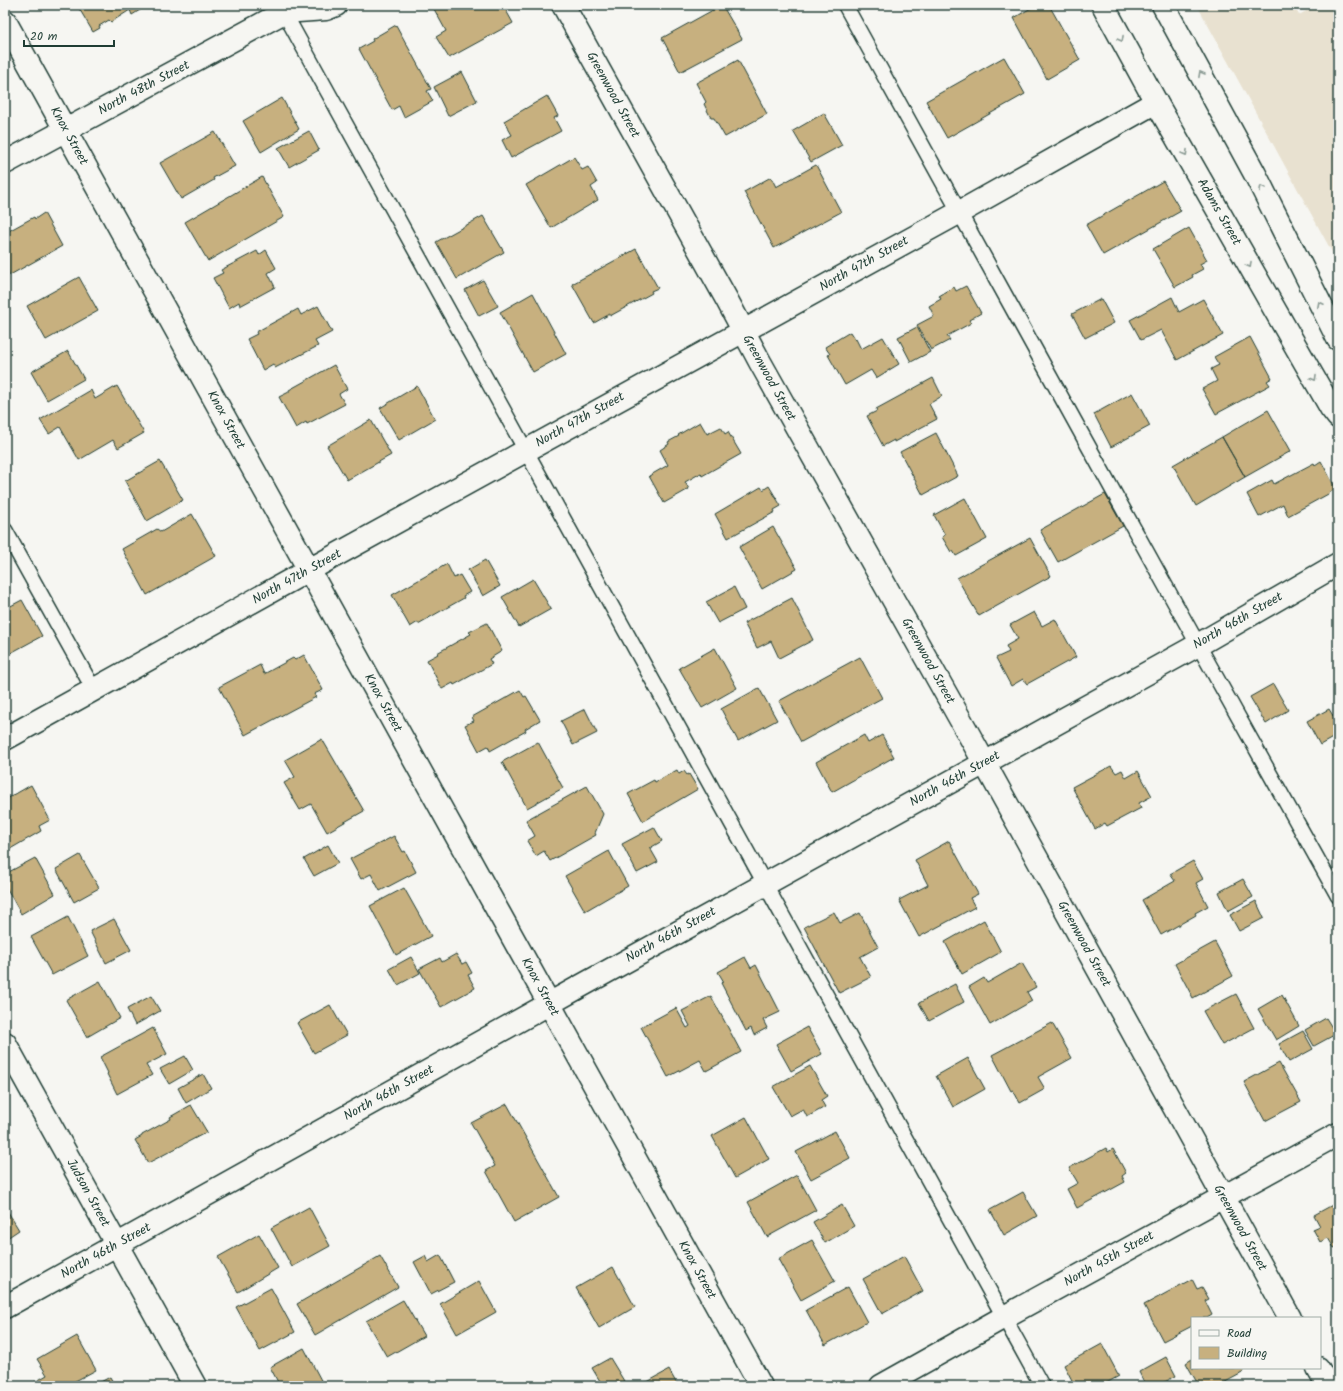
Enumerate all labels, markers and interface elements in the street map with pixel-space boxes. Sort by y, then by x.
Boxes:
scale bar [24,22,114,48]
text: 20 m [30,27,58,46]
one-way arrow [1117,35,1124,42]
street label: Greenwood Street [581,48,646,143]
street label: North 48th Street [94,54,195,121]
one-way arrow [1198,71,1205,78]
street label: Knox Street [44,103,94,170]
one-way arrow [1180,149,1187,156]
street label: Adams Street [1191,174,1247,250]
one-way arrow [1259,185,1267,193]
street label: North 47th Street [815,230,913,297]
one-way arrow [1245,261,1252,269]
one-way arrow [1318,301,1325,309]
street label: Greenwood Street [737,331,802,426]
one-way arrow [1310,374,1317,381]
street label: North 47th Street [531,386,629,453]
street label: Knox Street [201,387,251,454]
street label: North 47th Street [248,543,346,610]
street label: North 46th Street [1189,586,1288,655]
street label: Greenwood Street [896,614,961,709]
street label: Knox Street [358,670,408,737]
street label: North 46th Street [906,745,1005,813]
street label: Greenwood Street [1052,897,1117,992]
street label: North 46th Street [622,901,721,969]
street label: Knox Street [515,954,565,1021]
street label: North 46th Street [340,1059,439,1127]
street label: Judson Street [61,1155,116,1232]
street label: Greenwood Street [1208,1181,1273,1276]
street label: North 46th Street [57,1217,156,1285]
street label: North 45th Street [1060,1225,1159,1293]
street label: Knox Street [672,1237,722,1304]
legend [1191,1317,1321,1369]
text: Road [1227,1324,1252,1343]
text: Building [1227,1344,1267,1363]

